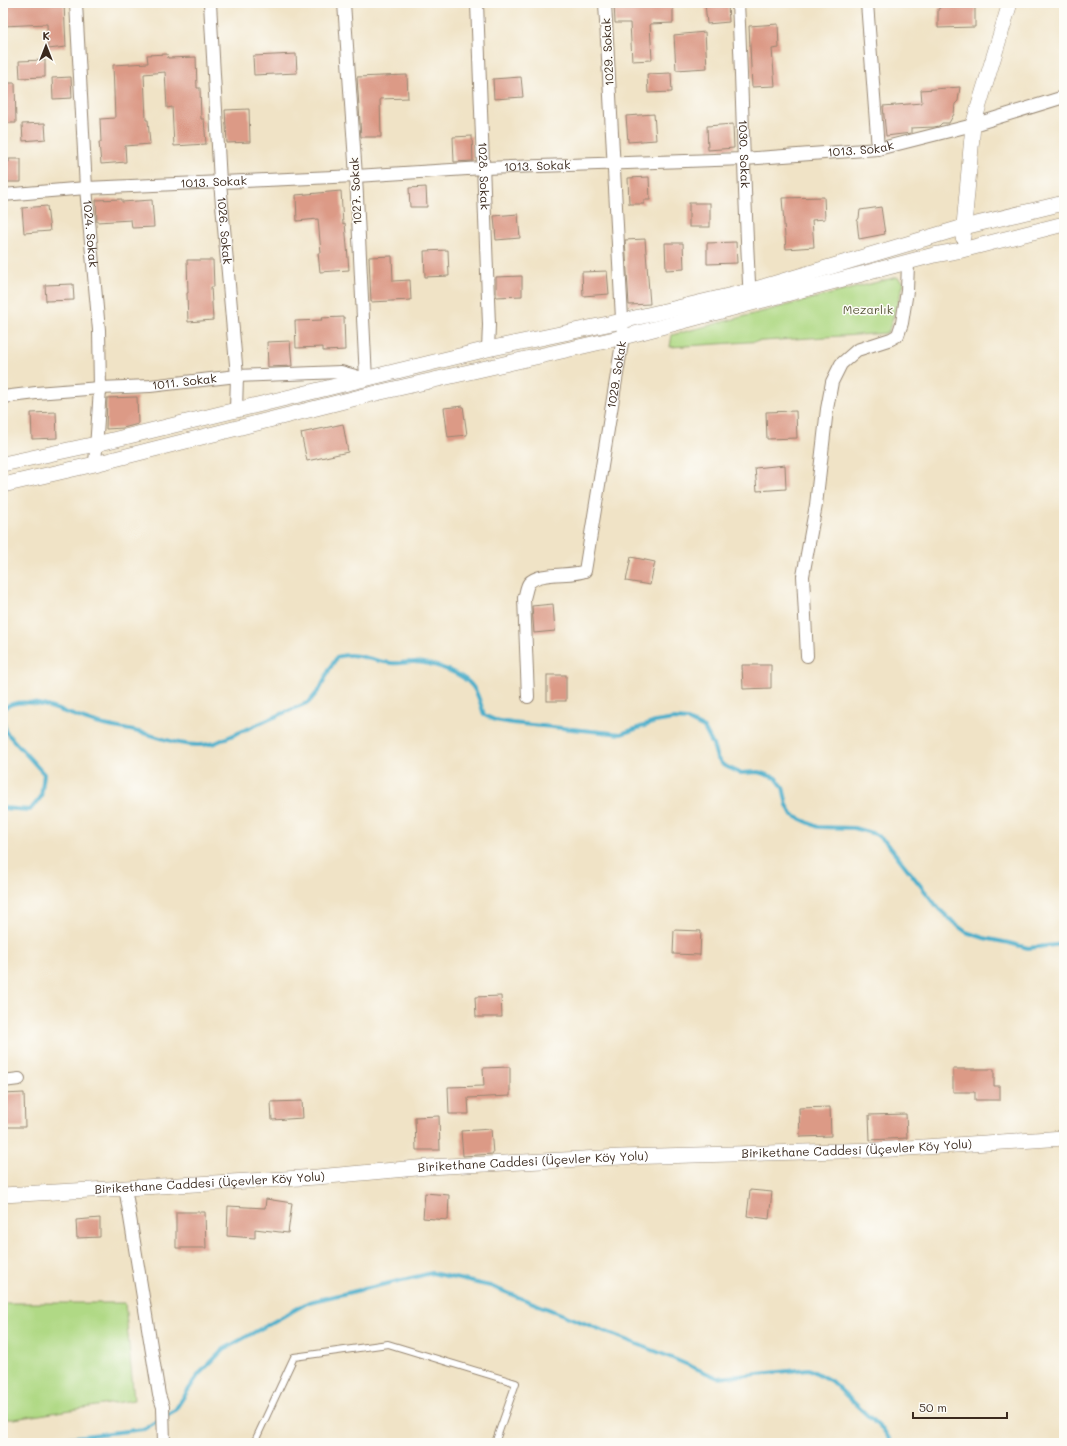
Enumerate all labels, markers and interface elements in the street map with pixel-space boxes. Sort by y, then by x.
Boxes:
street label: 1029. Sokak [597,18,617,86]
north arrow [26,26,66,66]
text: K [42,28,50,43]
street label: 1030. Sokak [736,119,754,188]
street label: 1013. Sokak [827,136,895,160]
street label: 1028. Sokak [475,141,494,210]
street label: 1013. Sokak [503,156,571,174]
street label: 1027. Sokak [345,157,365,225]
street label: 1013. Sokak [180,172,247,191]
street label: 1026. Sokak [214,196,236,265]
street label: 1024. Sokak [80,199,102,268]
park label: Mezarlık [843,301,893,317]
street label: 1029. Sokak [603,340,629,409]
street label: 1011. Sokak [151,369,217,393]
street label: Birikethane Caddesi (Üçevler Köy Yolu) [741,1135,972,1161]
street label: Birikethane Caddesi (Üçevler Köy Yolu) [417,1147,648,1175]
street label: Birikethane Caddesi (Üçevler Köy Yolu) [94,1167,325,1197]
scale bar [913,1394,1007,1420]
text: 50 m [919,1399,947,1415]

